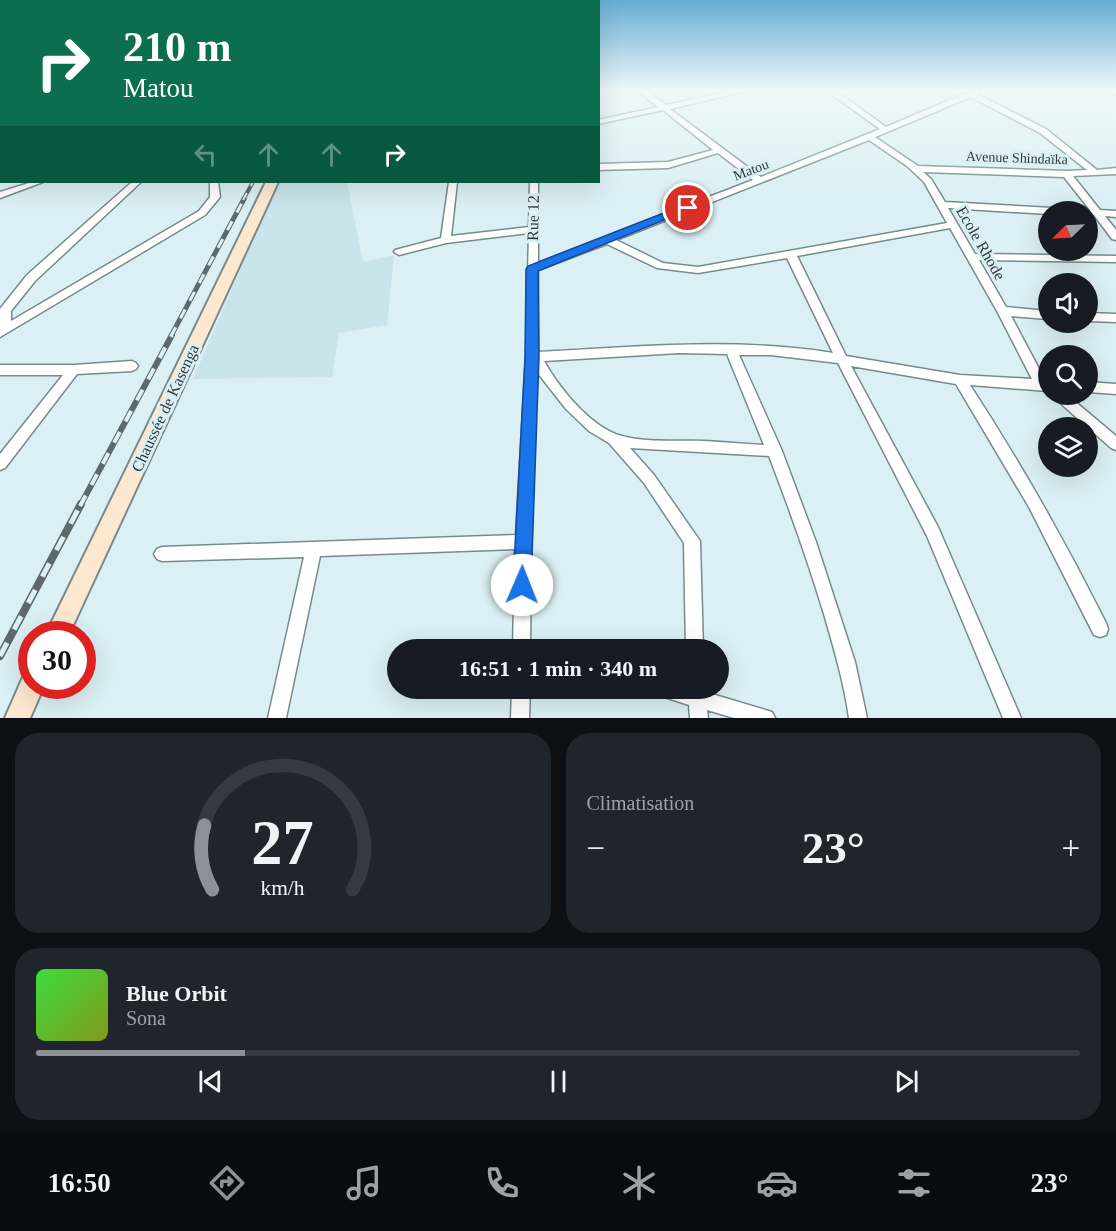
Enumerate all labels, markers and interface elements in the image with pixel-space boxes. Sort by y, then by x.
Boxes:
icon: right [24,24,102,102]
text: 210 m [123,24,232,70]
text: Matou [123,73,194,103]
icon: left [189,138,222,171]
icon: ahead [252,138,285,171]
icon: ahead [315,138,348,171]
icon: right [378,138,411,171]
street label: Avenue Shindaïka [966,149,1069,167]
street label: Matou [731,156,771,184]
pin [662,182,713,233]
icon: arrive [671,191,704,224]
street label: Rue 12 [524,195,542,241]
north arrow [1038,201,1098,261]
map controls [1038,201,1098,477]
street label: Ecole Rhode [953,203,1009,283]
button: sound [1038,273,1098,333]
street label: Chaussée de Kasenga [128,342,203,475]
button: search [1038,345,1098,405]
button: layers [1038,417,1098,477]
position arrow [490,553,554,617]
speed limit sign: 30 [18,621,96,699]
text: 16:51 · 1 min · 340 m [459,656,657,681]
text: Climatisation [587,792,694,814]
text: 27 [252,808,314,877]
text: 23° [802,823,865,873]
text: − [587,830,605,866]
text: + [1061,830,1080,866]
text: km/h [261,876,305,900]
text: Blue Orbit [126,981,227,1006]
text: Sona [126,1007,166,1029]
icon: previous [194,1065,227,1098]
icon: pause [542,1065,575,1098]
icon: next [890,1065,923,1098]
icon: directions [206,1162,248,1204]
icon: music [343,1162,385,1204]
icon: phone [481,1162,523,1204]
icon: climate [618,1162,660,1204]
icon: car [756,1162,798,1204]
icon: filters [893,1162,935,1204]
text: 16:50 [48,1168,111,1198]
text: 23° [1030,1168,1068,1198]

